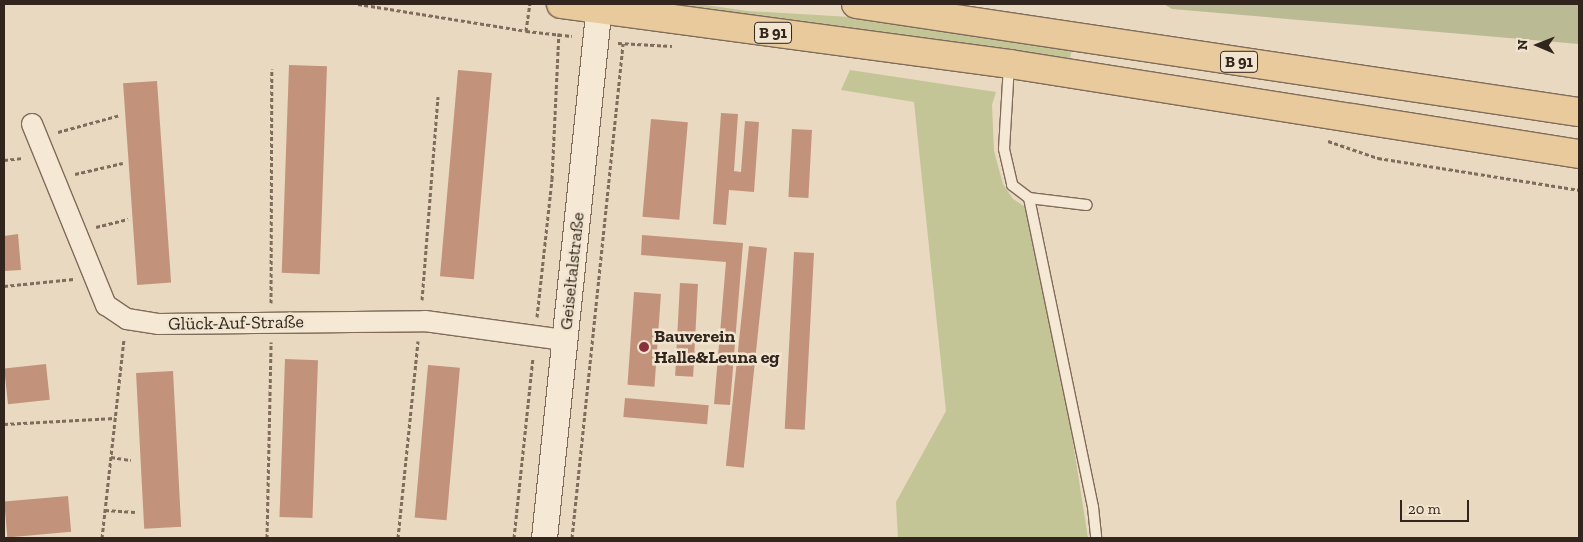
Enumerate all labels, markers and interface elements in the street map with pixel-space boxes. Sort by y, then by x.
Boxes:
road number: B 91 [753,19,793,46]
north arrow [1513,20,1563,70]
text: N [1514,39,1531,50]
road number: B 91 [1219,48,1259,76]
street label: Geiseltalstraße [555,211,589,331]
street label: Glück-Auf-Straße [168,311,304,335]
place label: Bauverein Halle&Leuna eg [654,326,780,368]
marker: Bauverein Halle&Leuna eg [638,341,650,353]
scale bar [1403,490,1472,522]
text: 20 m [1408,500,1441,518]

